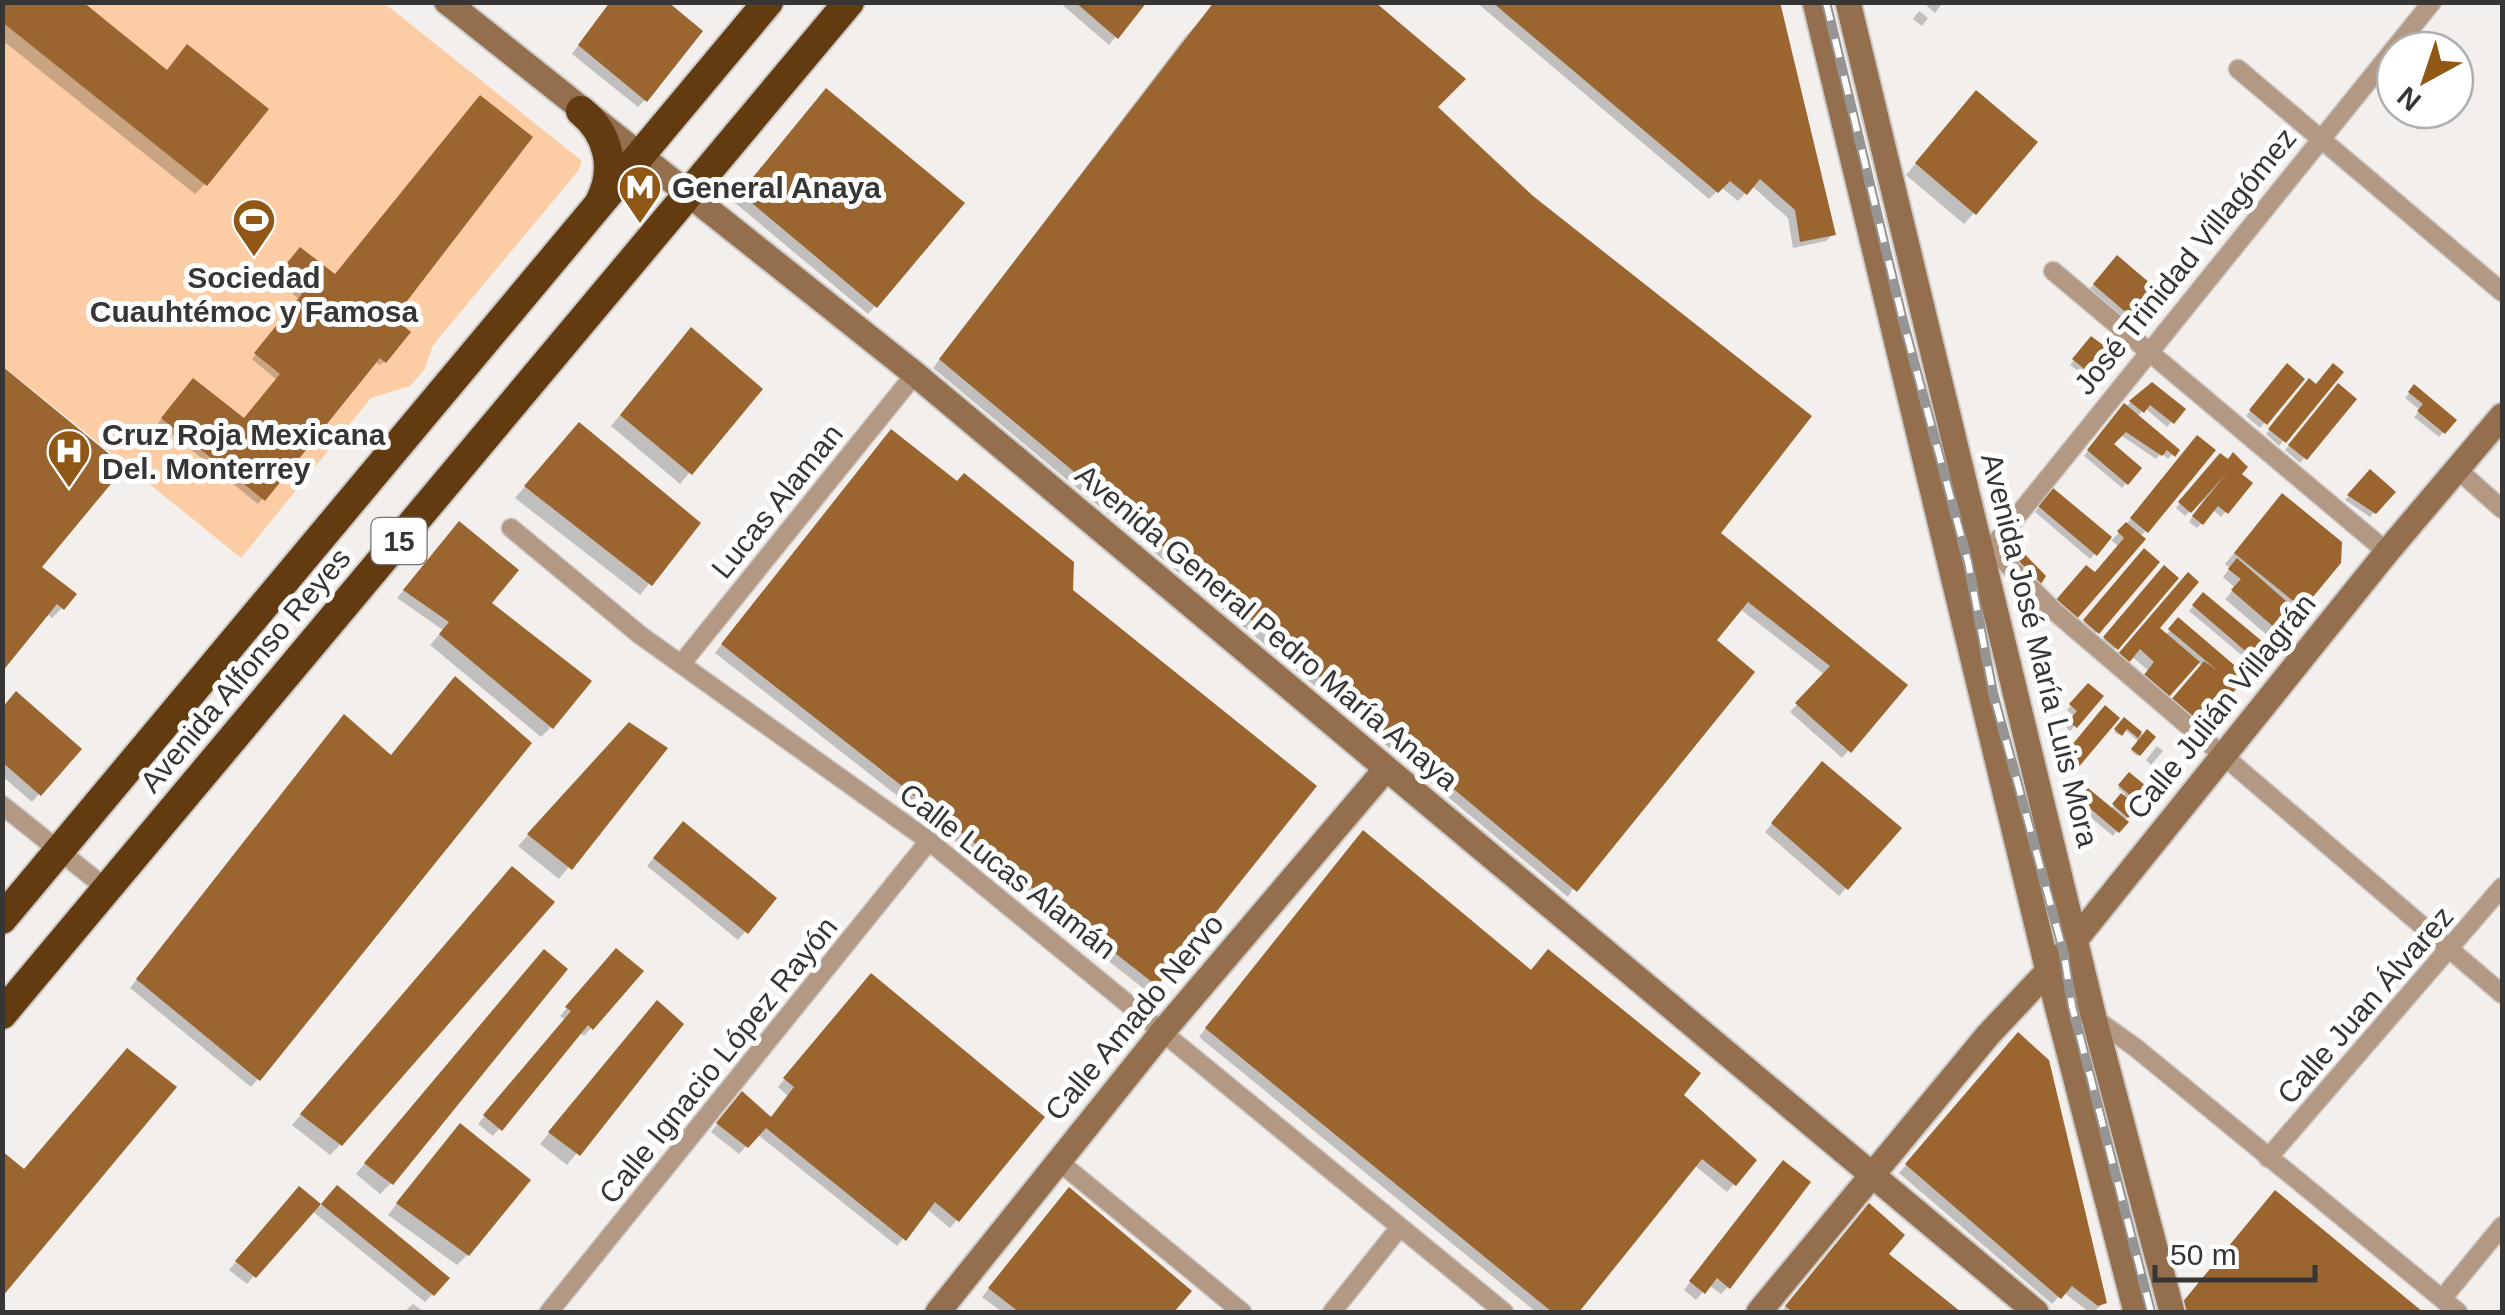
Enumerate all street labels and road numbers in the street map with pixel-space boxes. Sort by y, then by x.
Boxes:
street label: José Trinidad Villagómez [2067,121,2303,401]
street label: Lucas Alaman [705,417,849,585]
street label: Avenida José María Luis Mora [1975,450,2105,851]
street label: Avenida General Pedro María Anaya [1069,457,1465,797]
road number: 15 [372,518,426,564]
street label: Avenida Alfonso Reyes [133,541,357,799]
street label: Calle Julián Villagrán [2120,587,2322,825]
street label: Calle Lucas Alamán [893,776,1123,966]
street label: Calle Juan Álvarez [2270,900,2460,1110]
street label: Calle Amado Nervo [1038,907,1230,1127]
street label: Calle Ignacio López Rayón [592,910,844,1210]

